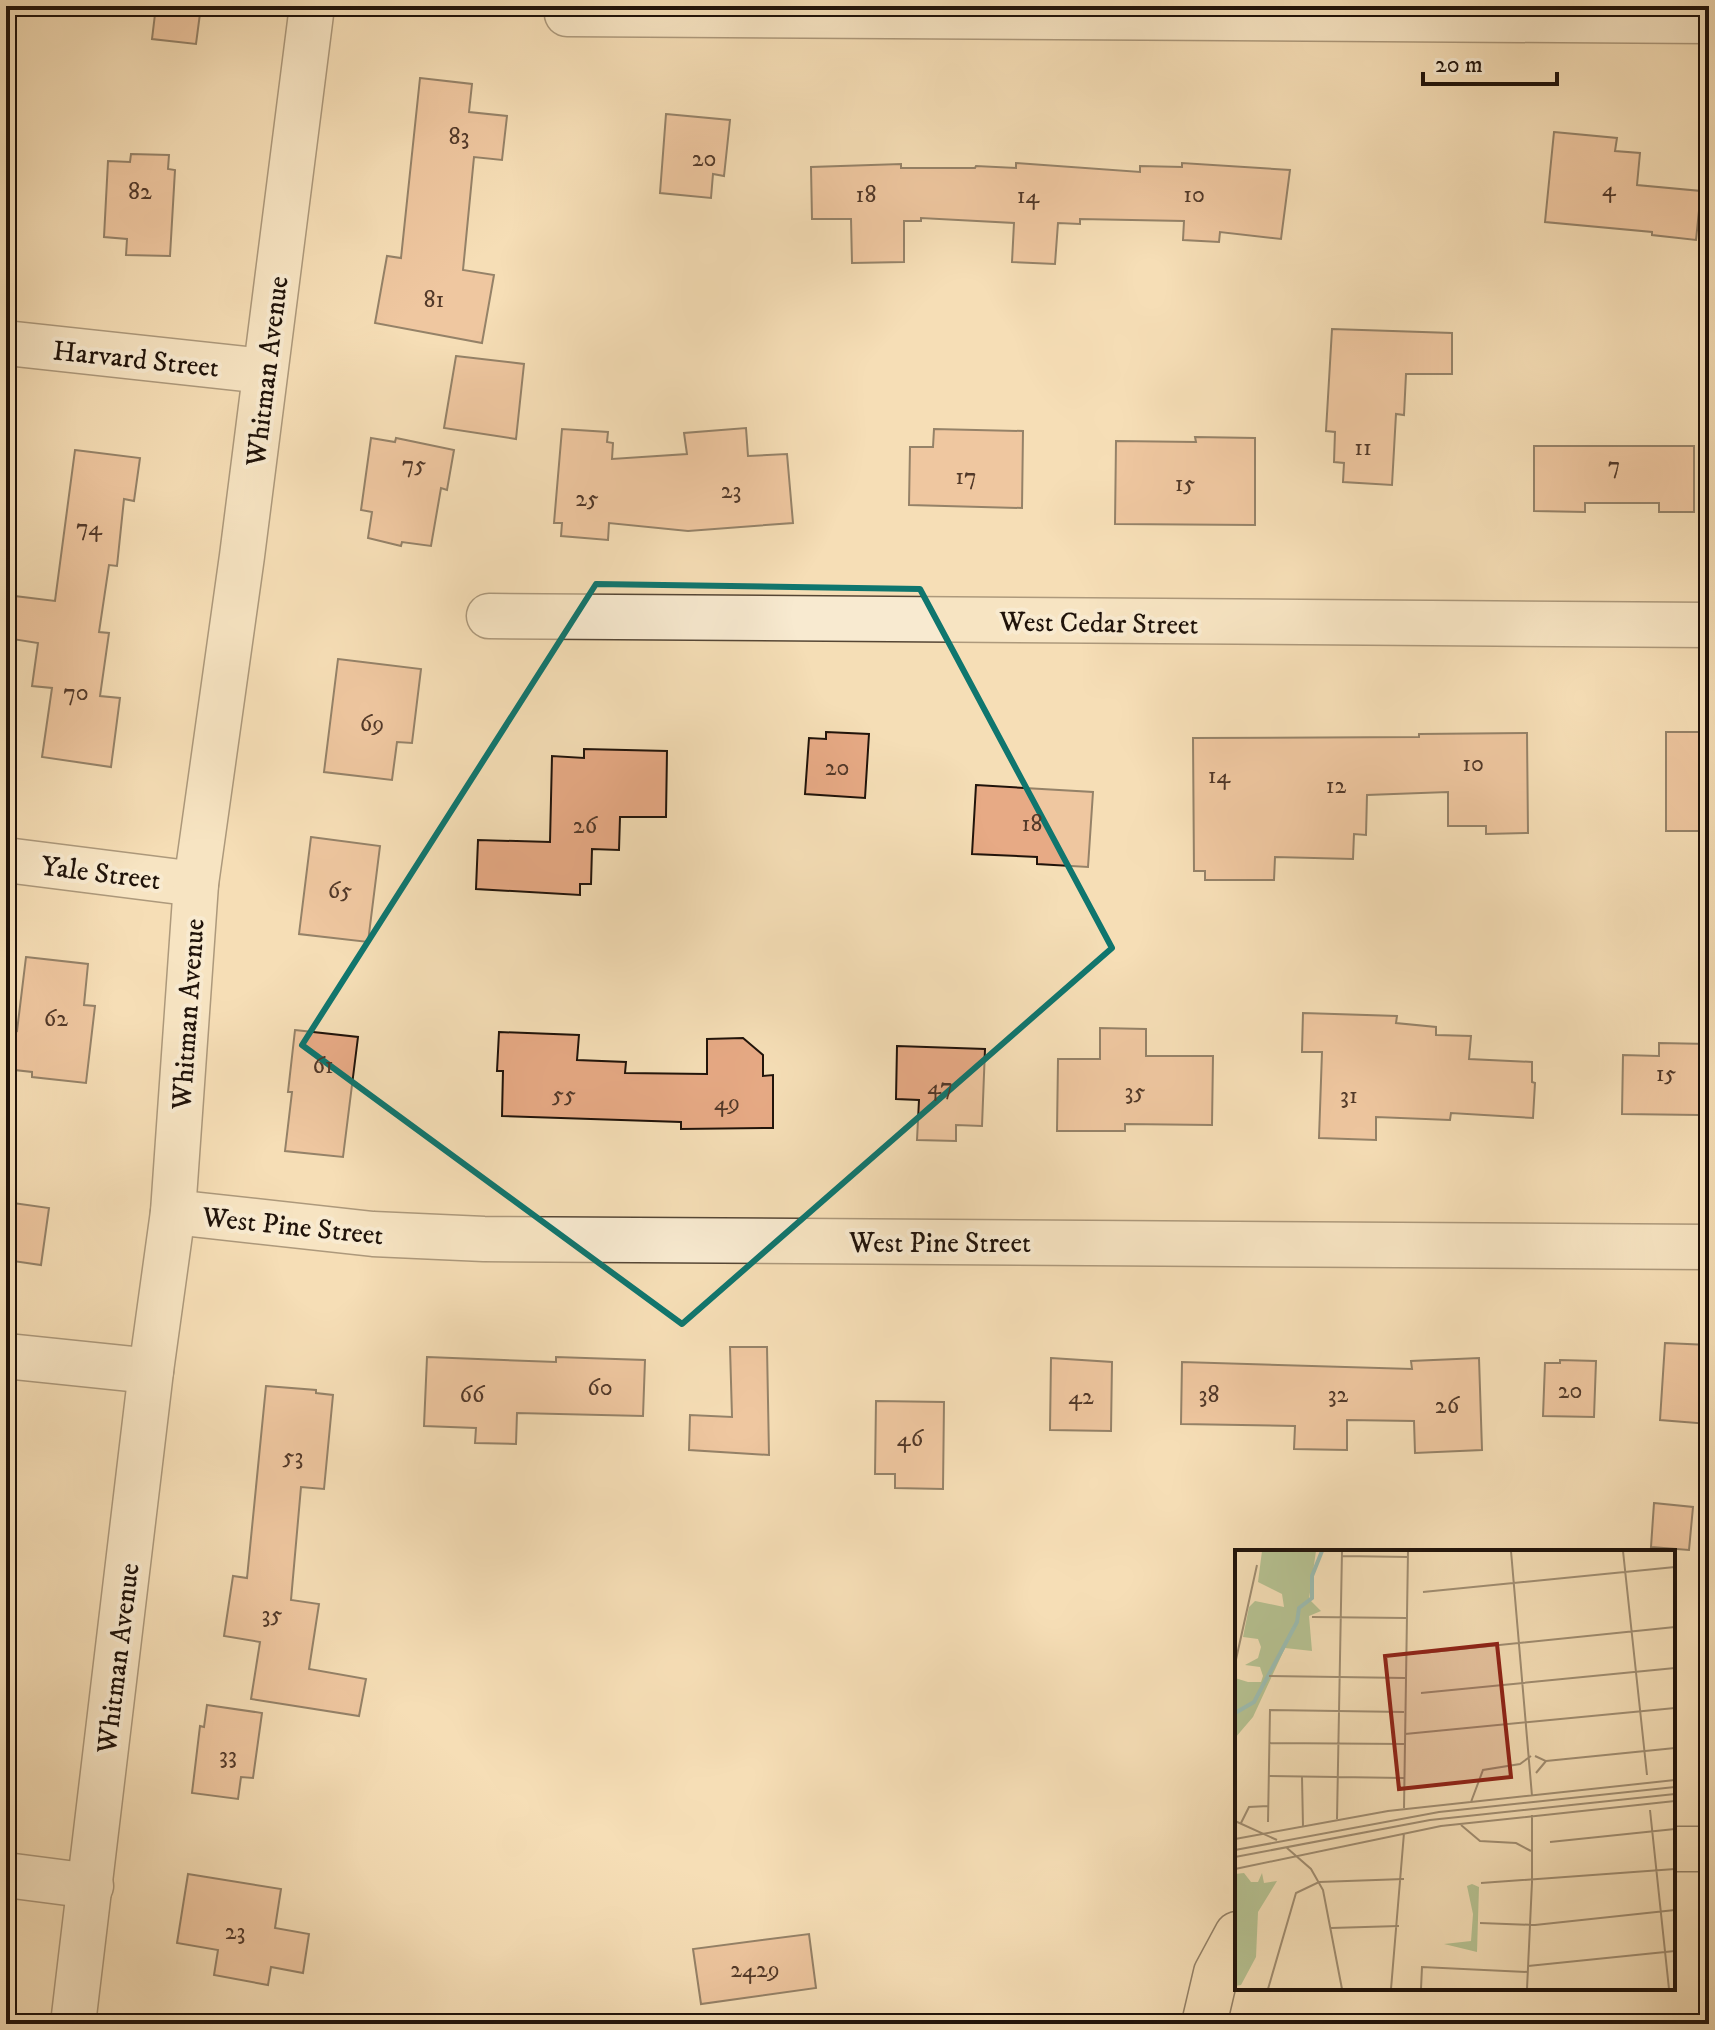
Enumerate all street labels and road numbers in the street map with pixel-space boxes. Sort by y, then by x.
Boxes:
street label: Whitman Avenue [238,274,297,469]
street label: Harvard Street [51,333,221,386]
street label: West Cedar Street [998,604,1199,643]
street label: Yale Street [39,849,162,898]
street label: Whitman Avenue [164,917,213,1112]
street label: West Pine Street [199,1199,385,1253]
street label: West Pine Street [848,1226,1031,1261]
street label: Whitman Avenue [89,1561,148,1756]

